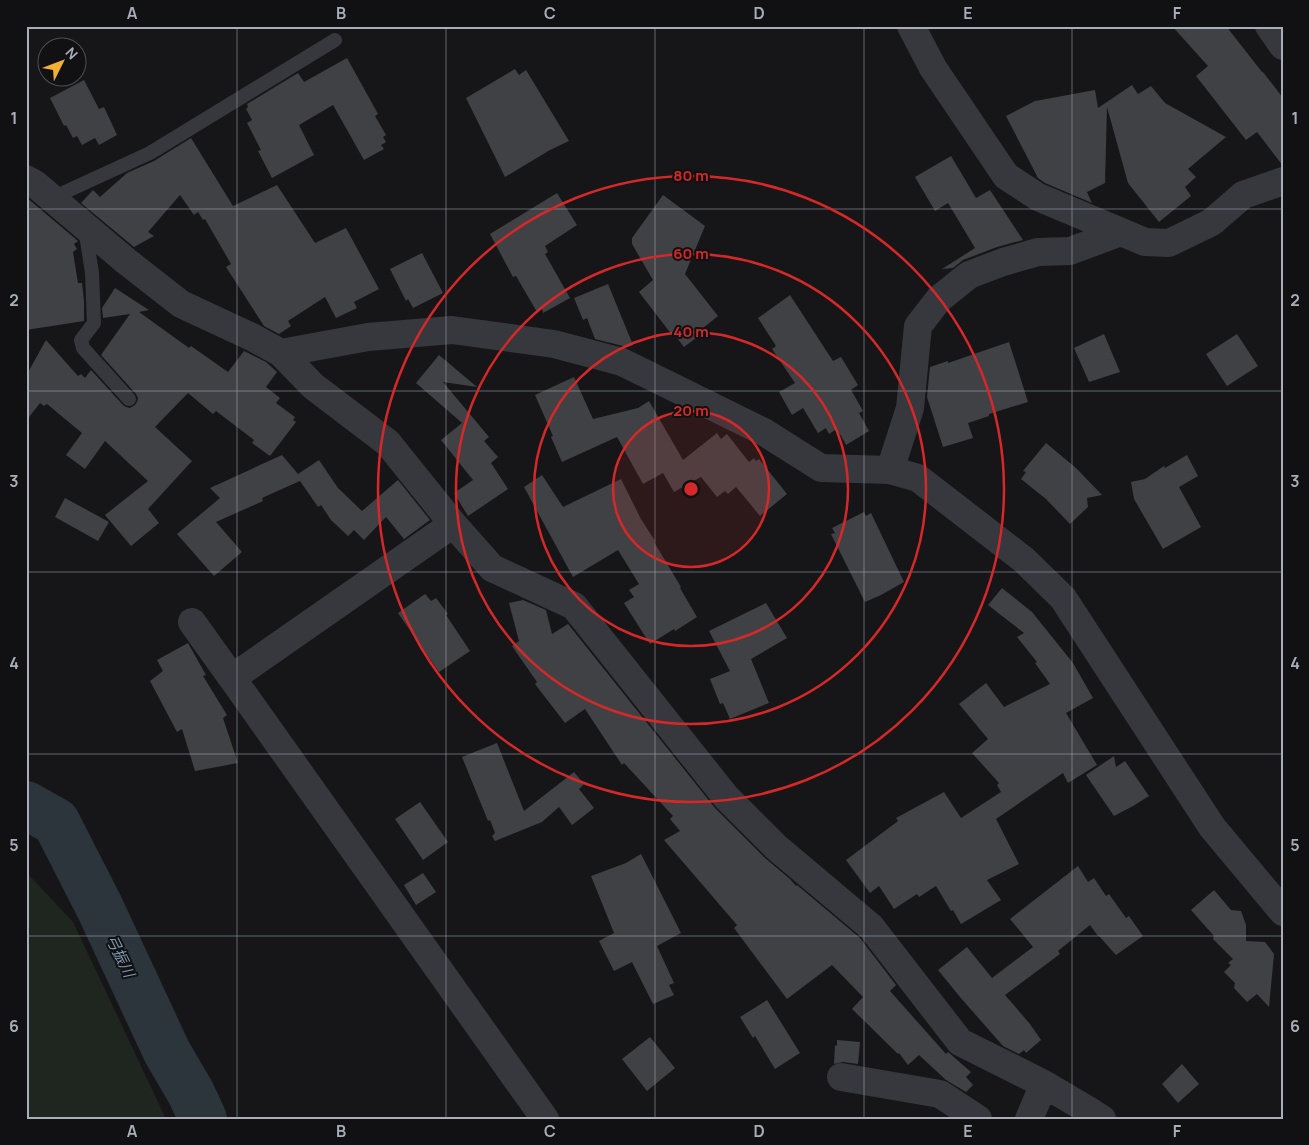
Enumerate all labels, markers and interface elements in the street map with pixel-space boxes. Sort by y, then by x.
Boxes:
text: A [127,2,138,24]
text: B [336,2,346,24]
text: C [544,2,556,24]
text: D [753,2,765,24]
text: E [963,2,973,24]
text: F [1173,2,1182,24]
north arrow [38,38,88,88]
text: N [62,43,82,63]
text: 1 [10,107,18,129]
text: 1 [1291,107,1299,129]
text: 80 m [673,165,709,186]
text: 60 m [673,243,709,264]
text: 2 [9,289,19,311]
text: 2 [1290,289,1300,311]
text: 40 m [673,321,709,342]
text: 20 m [673,400,709,421]
text: 3 [9,470,19,492]
text: 3 [1290,470,1300,492]
centre of rings [682,480,700,498]
text: 4 [9,652,19,674]
text: 4 [1290,652,1300,674]
text: 5 [9,834,19,856]
text: 5 [1290,834,1300,856]
water label: 弓振川 [101,931,141,982]
text: 6 [9,1015,19,1037]
text: 6 [1290,1015,1300,1037]
text: A [127,1120,138,1142]
text: B [336,1120,346,1142]
text: C [544,1120,556,1142]
text: D [753,1120,765,1142]
text: E [963,1120,973,1142]
text: F [1173,1120,1182,1142]

